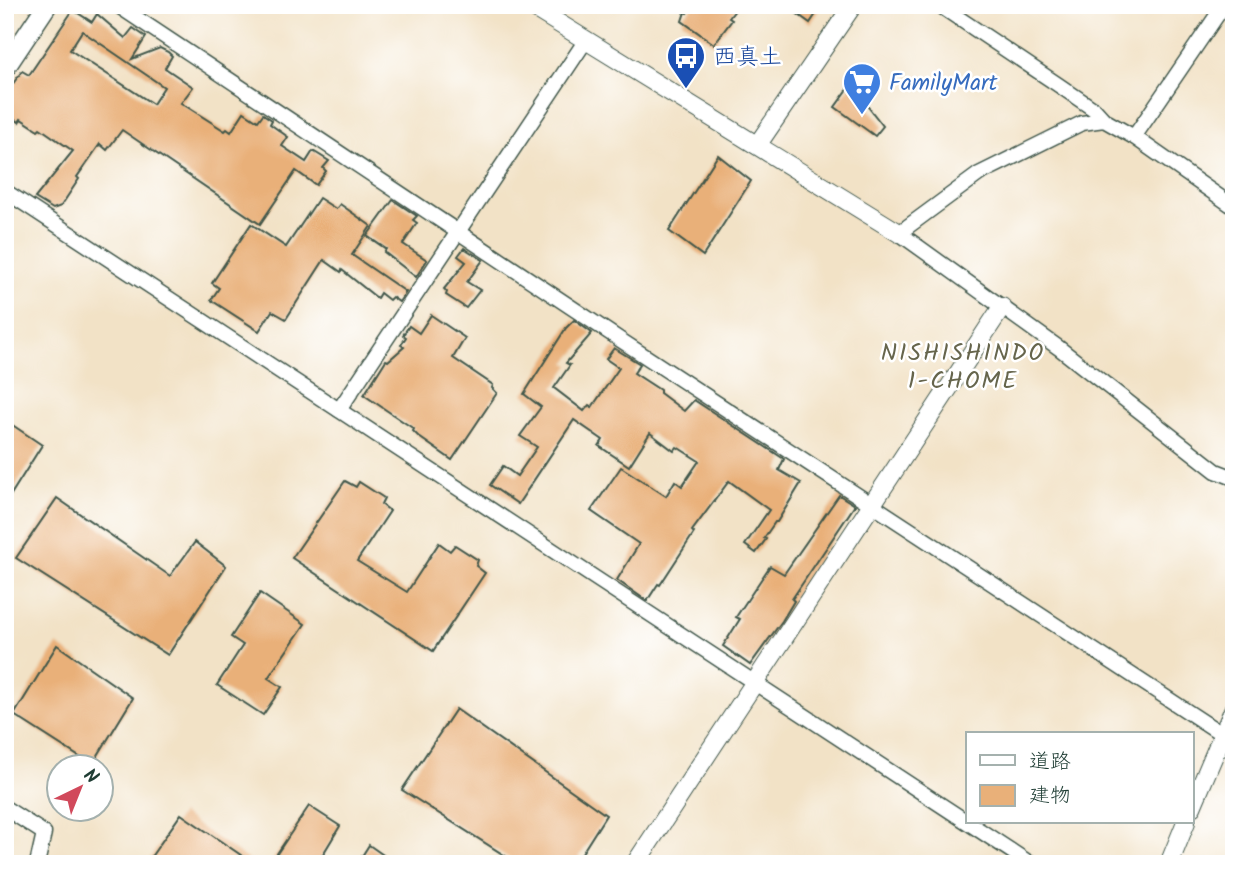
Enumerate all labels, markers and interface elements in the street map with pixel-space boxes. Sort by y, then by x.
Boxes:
bus stop icon: 西真土 [665,35,707,90]
place label: 西真土 [713,40,782,76]
supermarket icon: FamilyMart [841,61,883,116]
place label: FamilyMart [889,66,999,102]
district label: NISHISHINDO 1-CHOME [881,334,1045,401]
legend [966,732,1194,824]
text: 道路 [1029,746,1071,779]
north arrow [46,754,116,824]
text: N [76,762,105,792]
text: 建物 [1029,780,1071,813]

